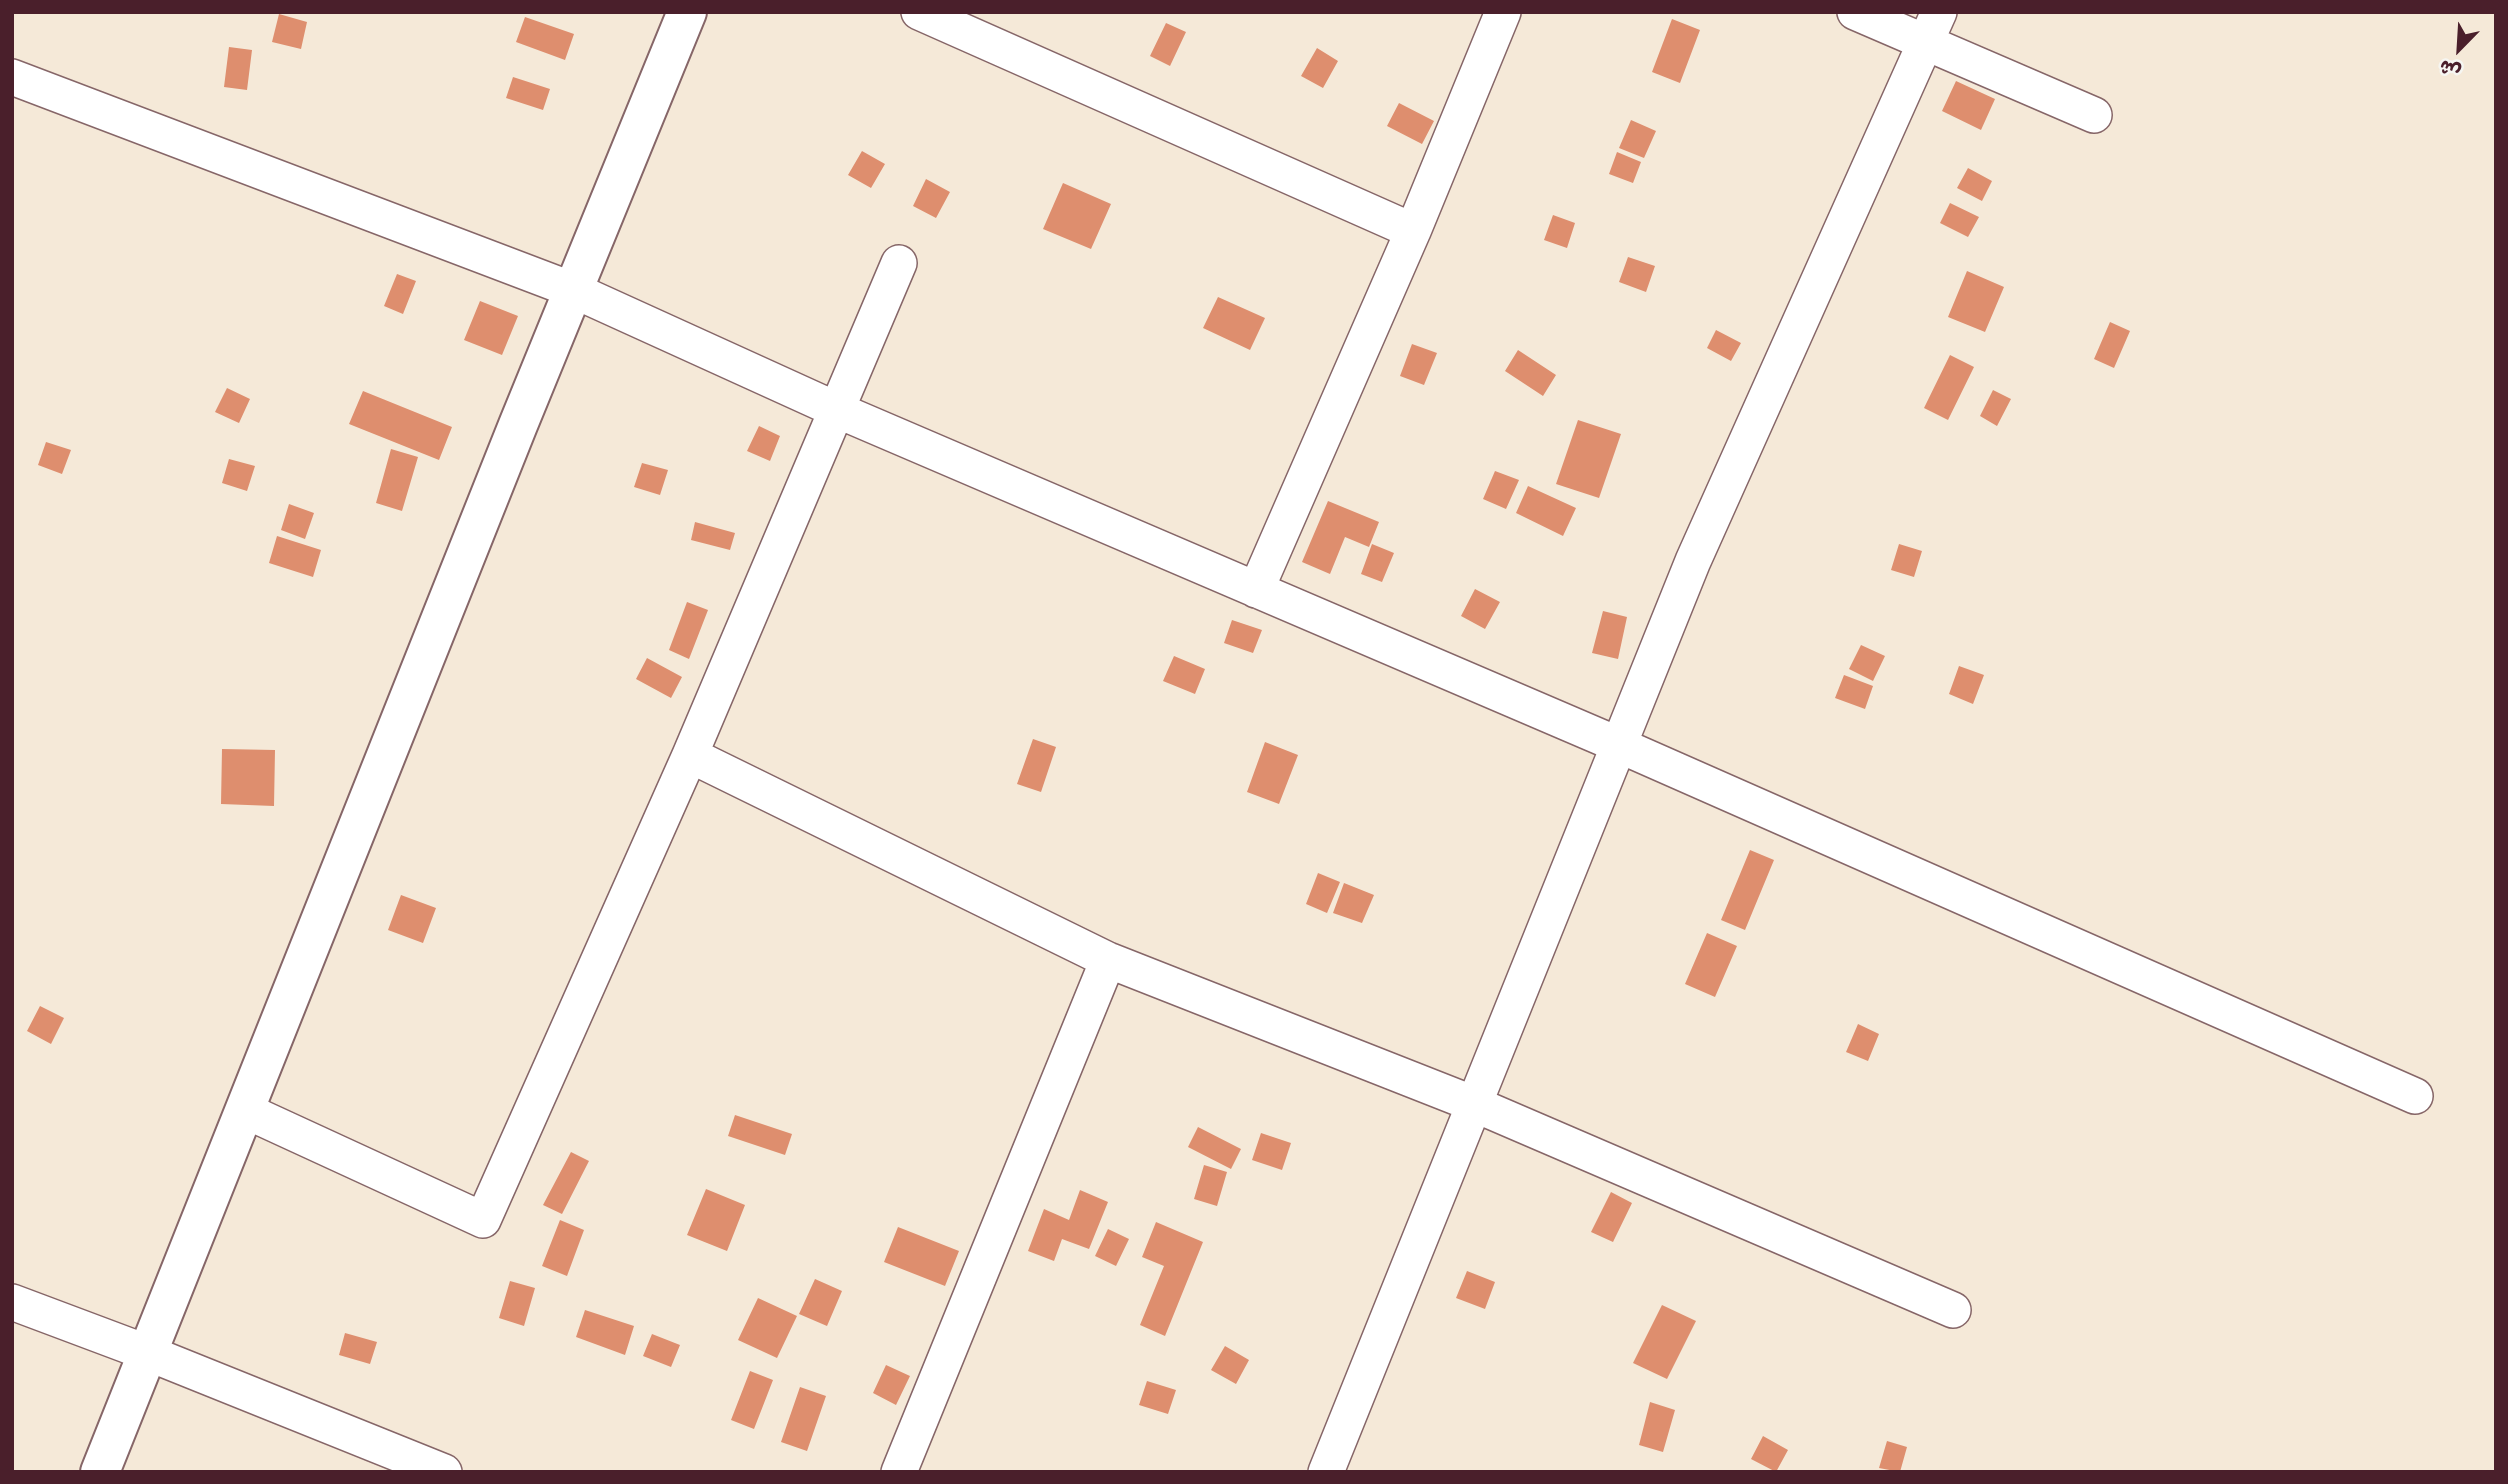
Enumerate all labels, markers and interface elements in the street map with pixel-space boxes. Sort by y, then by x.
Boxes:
north arrow [2424,14,2494,84]
text: ش [2435,52,2465,85]

